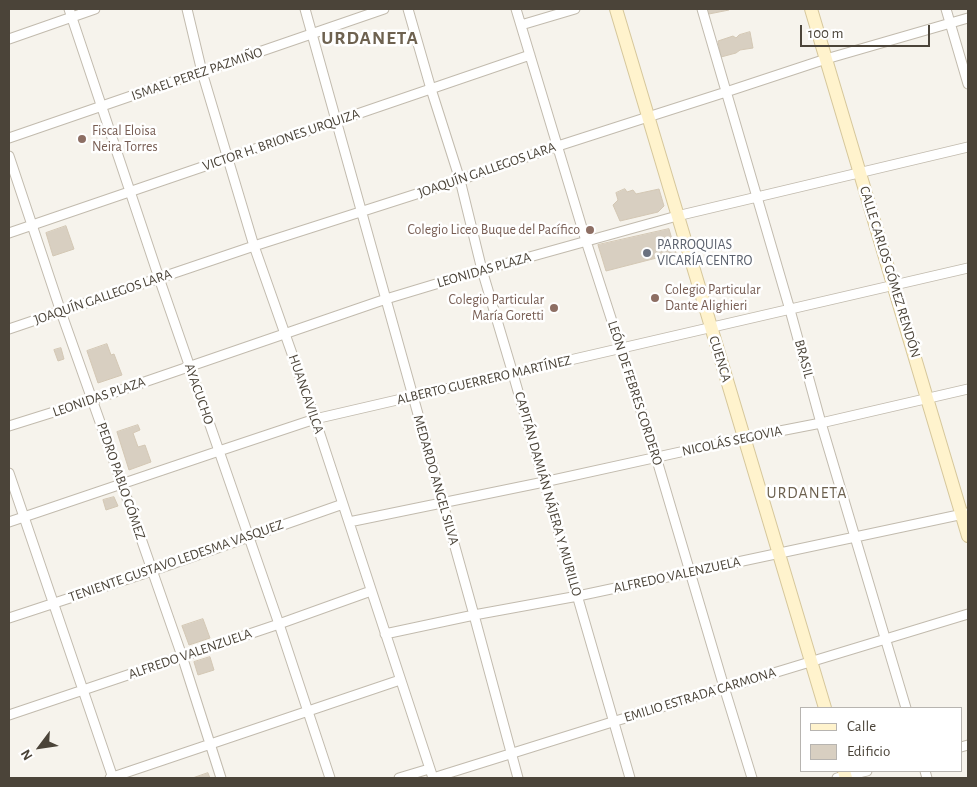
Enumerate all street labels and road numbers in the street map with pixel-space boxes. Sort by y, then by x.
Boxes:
street label: ISMAEL PEREZ PAZMIÑO [129,44,265,104]
street label: VICTOR H. BRIONES URQUIZA [200,105,362,175]
street label: JOAQUÍN GALLEGOS LARA [416,139,558,201]
street label: CALLE CARLOS GÓMEZ RENDÓN [856,184,924,360]
street label: LEONIDAS PLAZA [435,249,533,291]
street label: JOAQUÍN GALLEGOS LARA [32,266,174,328]
street label: LEÓN DE FEBRES CORDERO [604,318,666,468]
street label: CUENCA [705,334,735,384]
street label: BRASIL [791,338,817,380]
street label: HUANCAVILCA [285,352,327,436]
street label: ALBERTO GUERRERO MARTÍNEZ [395,352,573,408]
street label: AYACUCHO [181,361,217,427]
street label: LEONIDAS PLAZA [50,373,148,421]
street label: CAPITÁN DAMIÁN NÁJERA Y MURILLO [511,390,585,598]
street label: MEDARDO ANGEL SILVA [409,413,463,547]
street label: PEDRO PABLO GÓMEZ [93,420,149,542]
street label: NICOLÁS SEGOVIA [680,422,784,460]
street label: TENIENTE GUSTAVO LEDESMA VASQUEZ [67,516,285,606]
street label: ALFREDO VALENZUELA [612,553,742,597]
street label: ALFREDO VALENZUELA [126,625,254,683]
street label: EMILIO ESTRADA CARMONA [622,664,778,726]

